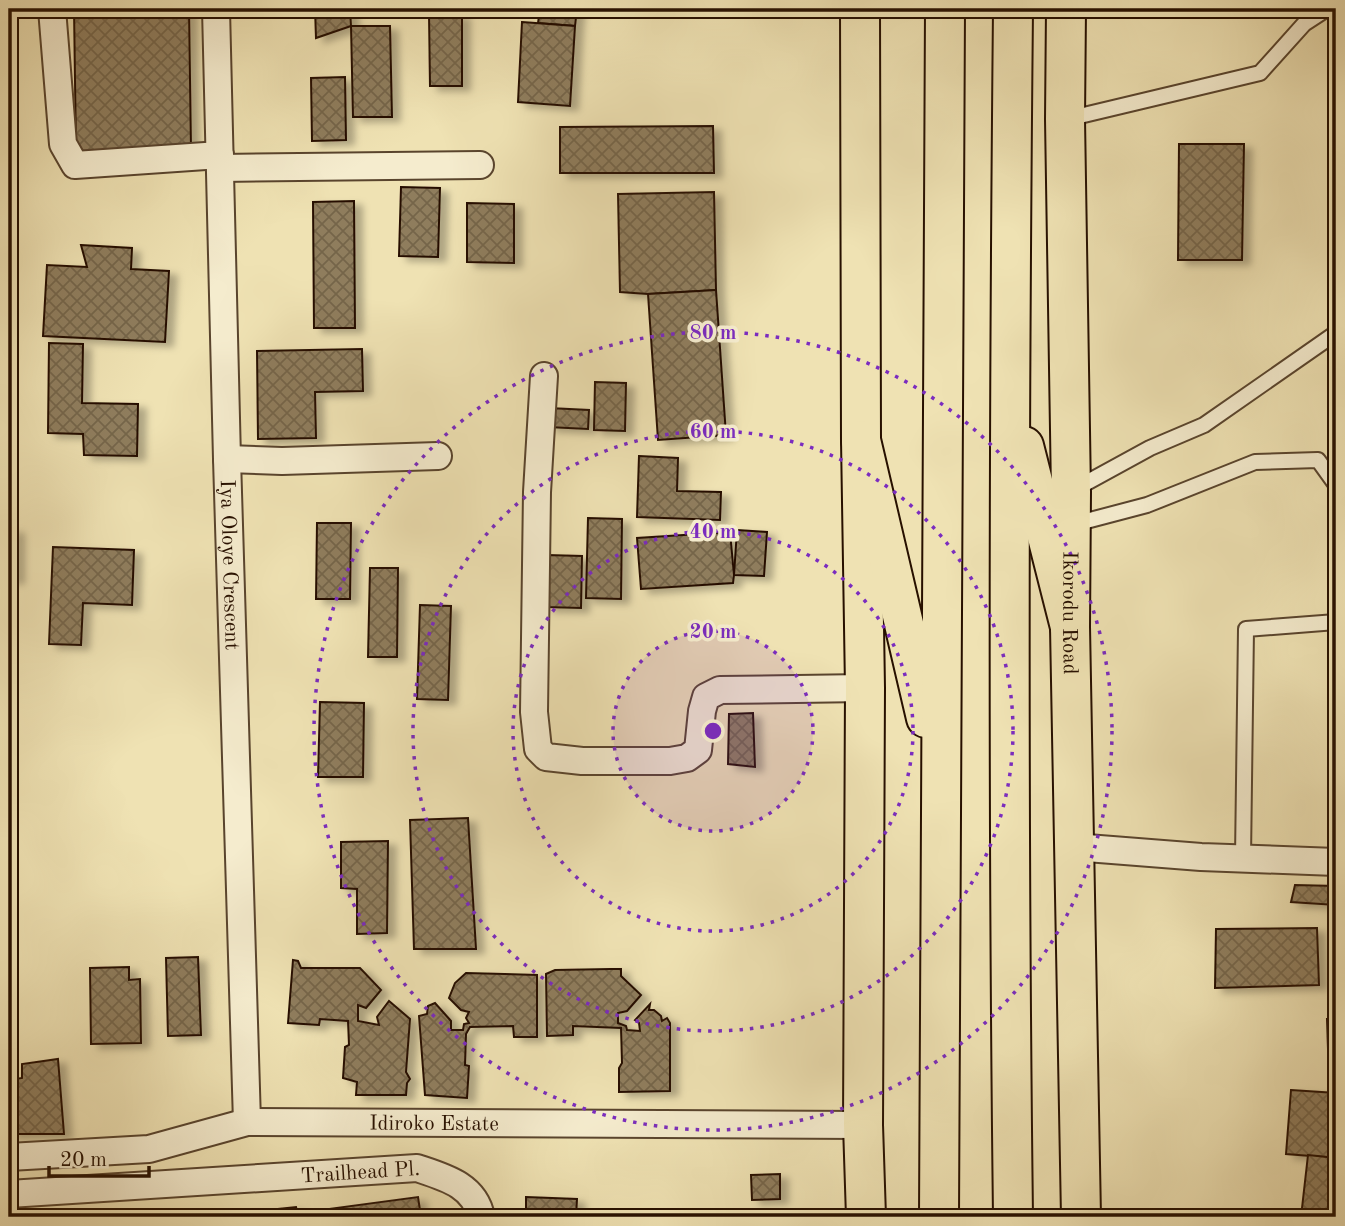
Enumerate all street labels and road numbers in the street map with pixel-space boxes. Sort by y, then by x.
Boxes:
street label: Iya Oloye Crescent [216,479,242,650]
street label: Ikorodu Road [1058,551,1080,675]
street label: Idiroko Estate [369,1114,499,1135]
street label: Trailhead Pl. [300,1159,421,1187]

